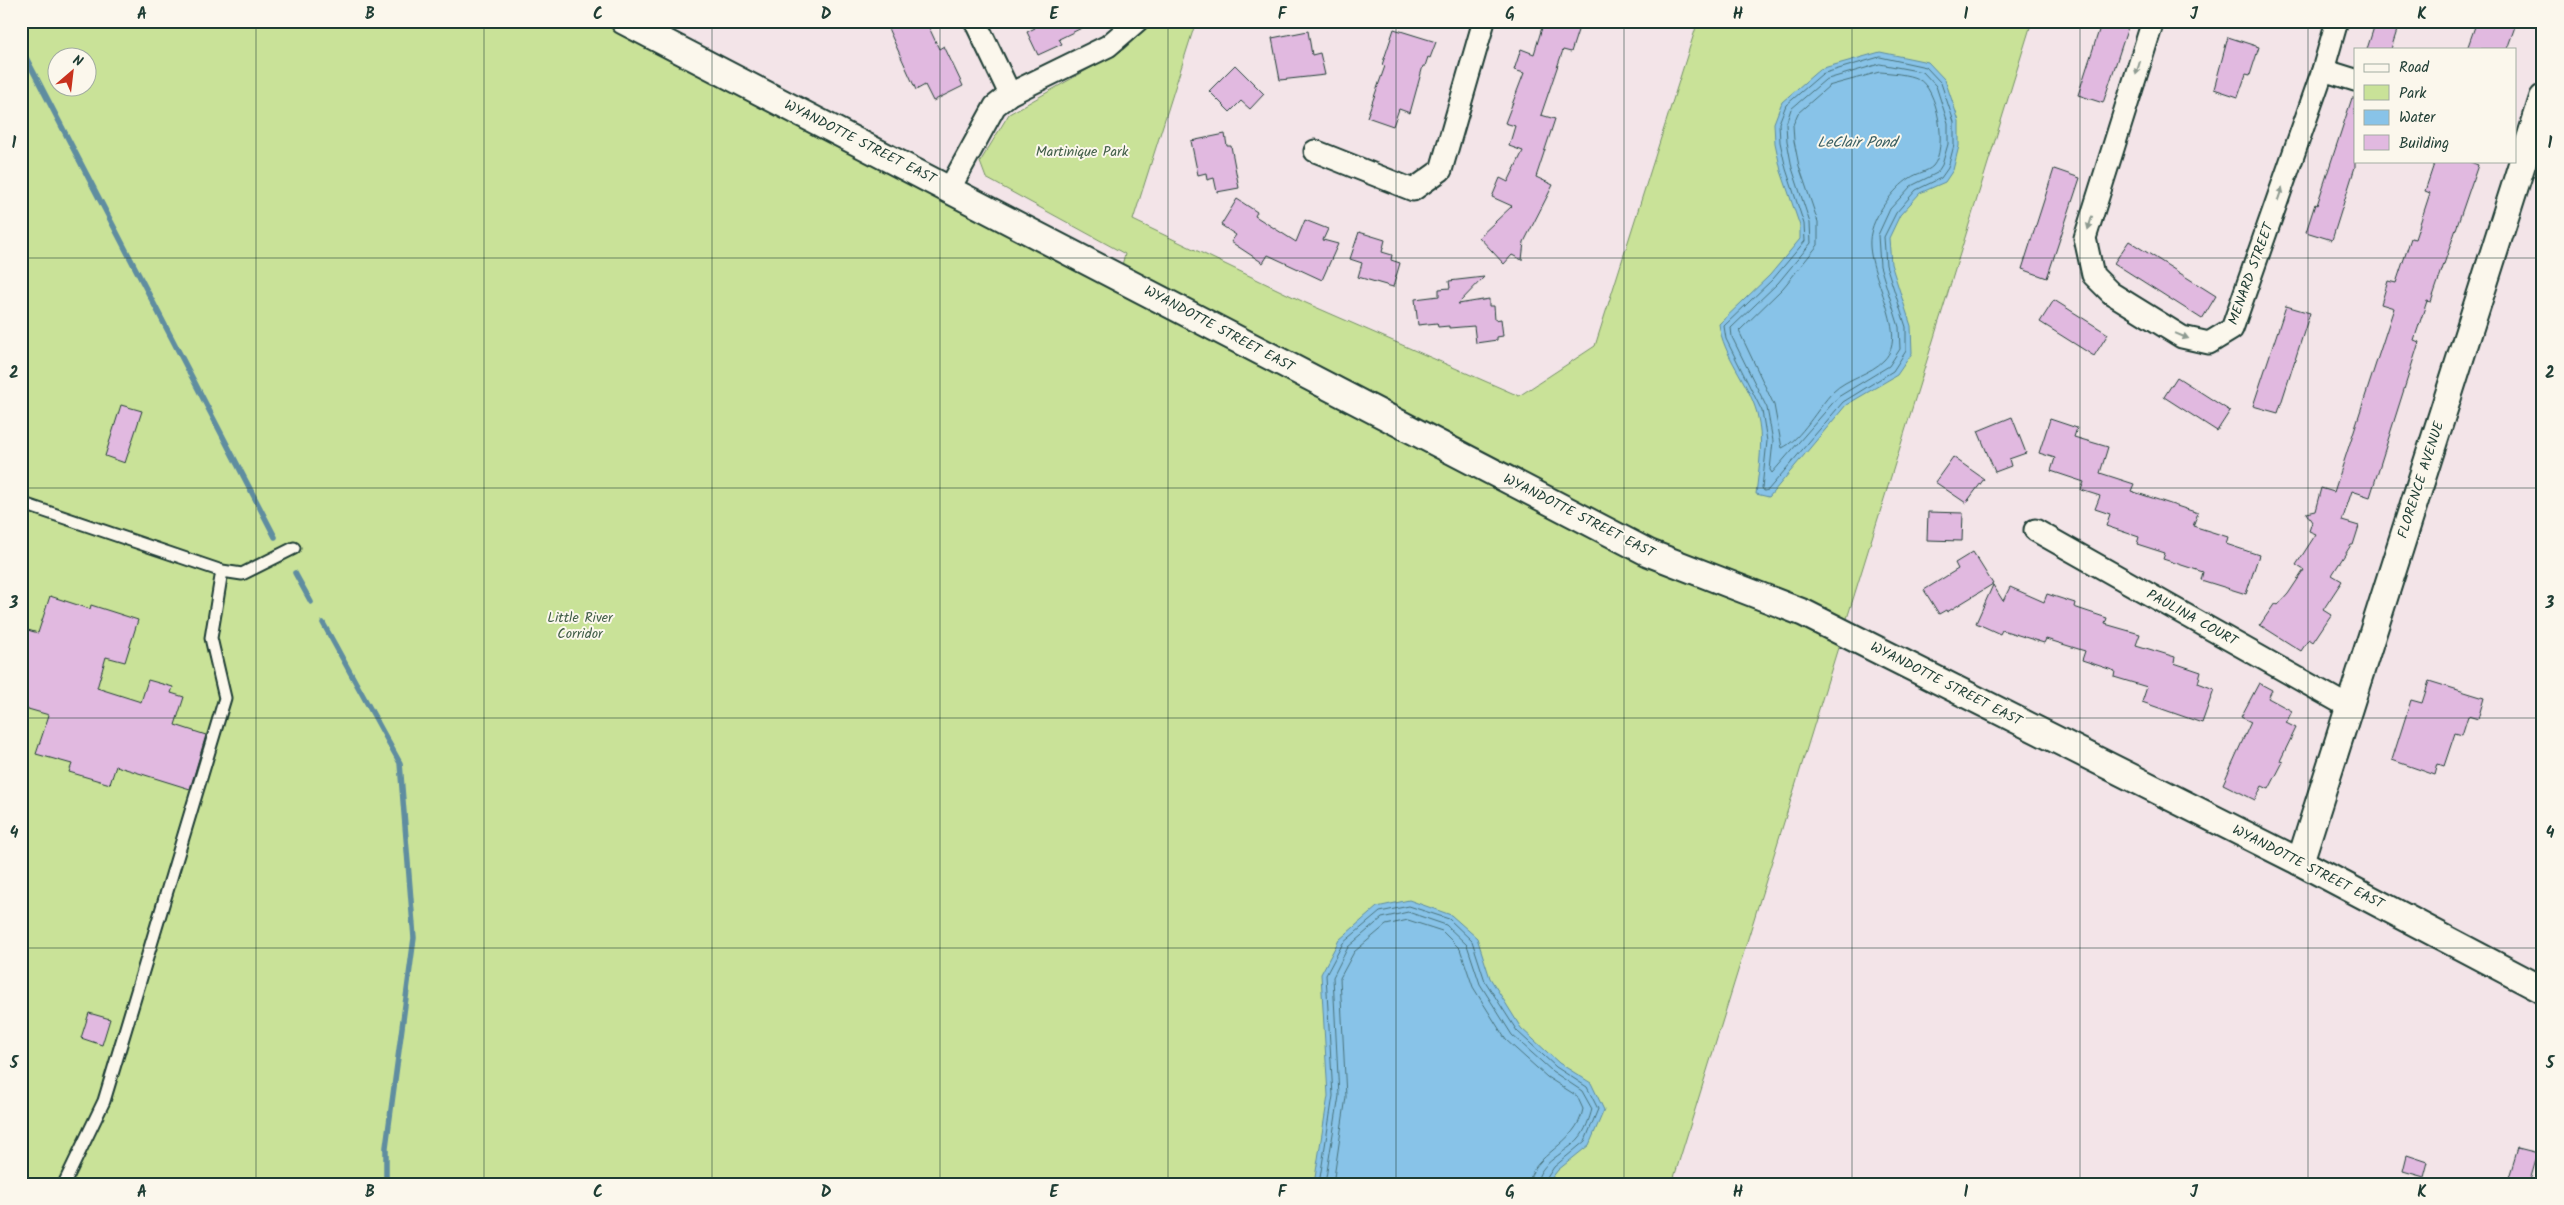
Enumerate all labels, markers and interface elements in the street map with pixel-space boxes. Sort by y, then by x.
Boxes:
text: A [137,2,147,27]
text: B [365,2,375,27]
text: C [593,2,603,27]
text: D [821,2,832,27]
text: E [1050,2,1060,27]
text: F [1278,2,1288,27]
text: G [1505,2,1515,27]
text: H [1733,2,1743,27]
text: I [1964,2,1969,27]
text: J [2190,2,2199,27]
text: K [2417,2,2427,27]
north arrow [48,48,98,98]
legend [2354,48,2516,162]
text: N [69,50,87,73]
text: Road [2399,56,2430,80]
one-way arrow [2134,60,2142,75]
text: Park [2399,82,2427,106]
street label: WYANDOTTE STREET EAST [780,94,941,191]
text: Water [2399,106,2436,130]
text: 1 [12,131,17,156]
water label: LeClair Pond [1817,131,1900,155]
text: 1 [2548,131,2553,156]
text: Building [2399,132,2449,156]
park label: Martinique Park [1036,141,1129,163]
one-way arrow [2277,187,2284,202]
one-way arrow [2086,216,2094,231]
street label: MENARD STREET [2222,219,2280,328]
street label: WYANDOTTE STREET EAST [1140,280,1299,379]
one-way arrow [2175,332,2190,340]
text: 2 [9,361,19,386]
text: 2 [2545,361,2555,386]
street label: FLORENCE AVENUE [2392,418,2451,541]
street label: WYANDOTTE STREET EAST [1499,468,1660,565]
street label: PAULINA COURT [2142,584,2243,653]
text: 3 [9,591,19,616]
text: 3 [2545,591,2555,616]
park label: Little River Corridor [547,607,614,645]
street label: WYANDOTTE STREET EAST [1866,636,2027,733]
street label: WYANDOTTE STREET EAST [2228,819,2389,916]
text: 4 [10,821,19,846]
text: 4 [2546,821,2555,846]
text: 5 [9,1051,20,1076]
text: 5 [2545,1051,2556,1076]
text: A [137,1180,147,1205]
text: B [365,1180,375,1205]
text: C [593,1180,603,1205]
text: D [821,1180,832,1205]
text: E [1050,1180,1060,1205]
text: F [1278,1180,1288,1205]
text: G [1505,1180,1515,1205]
text: H [1733,1180,1743,1205]
text: I [1964,1180,1969,1205]
text: J [2190,1180,2199,1205]
text: K [2417,1180,2427,1205]

